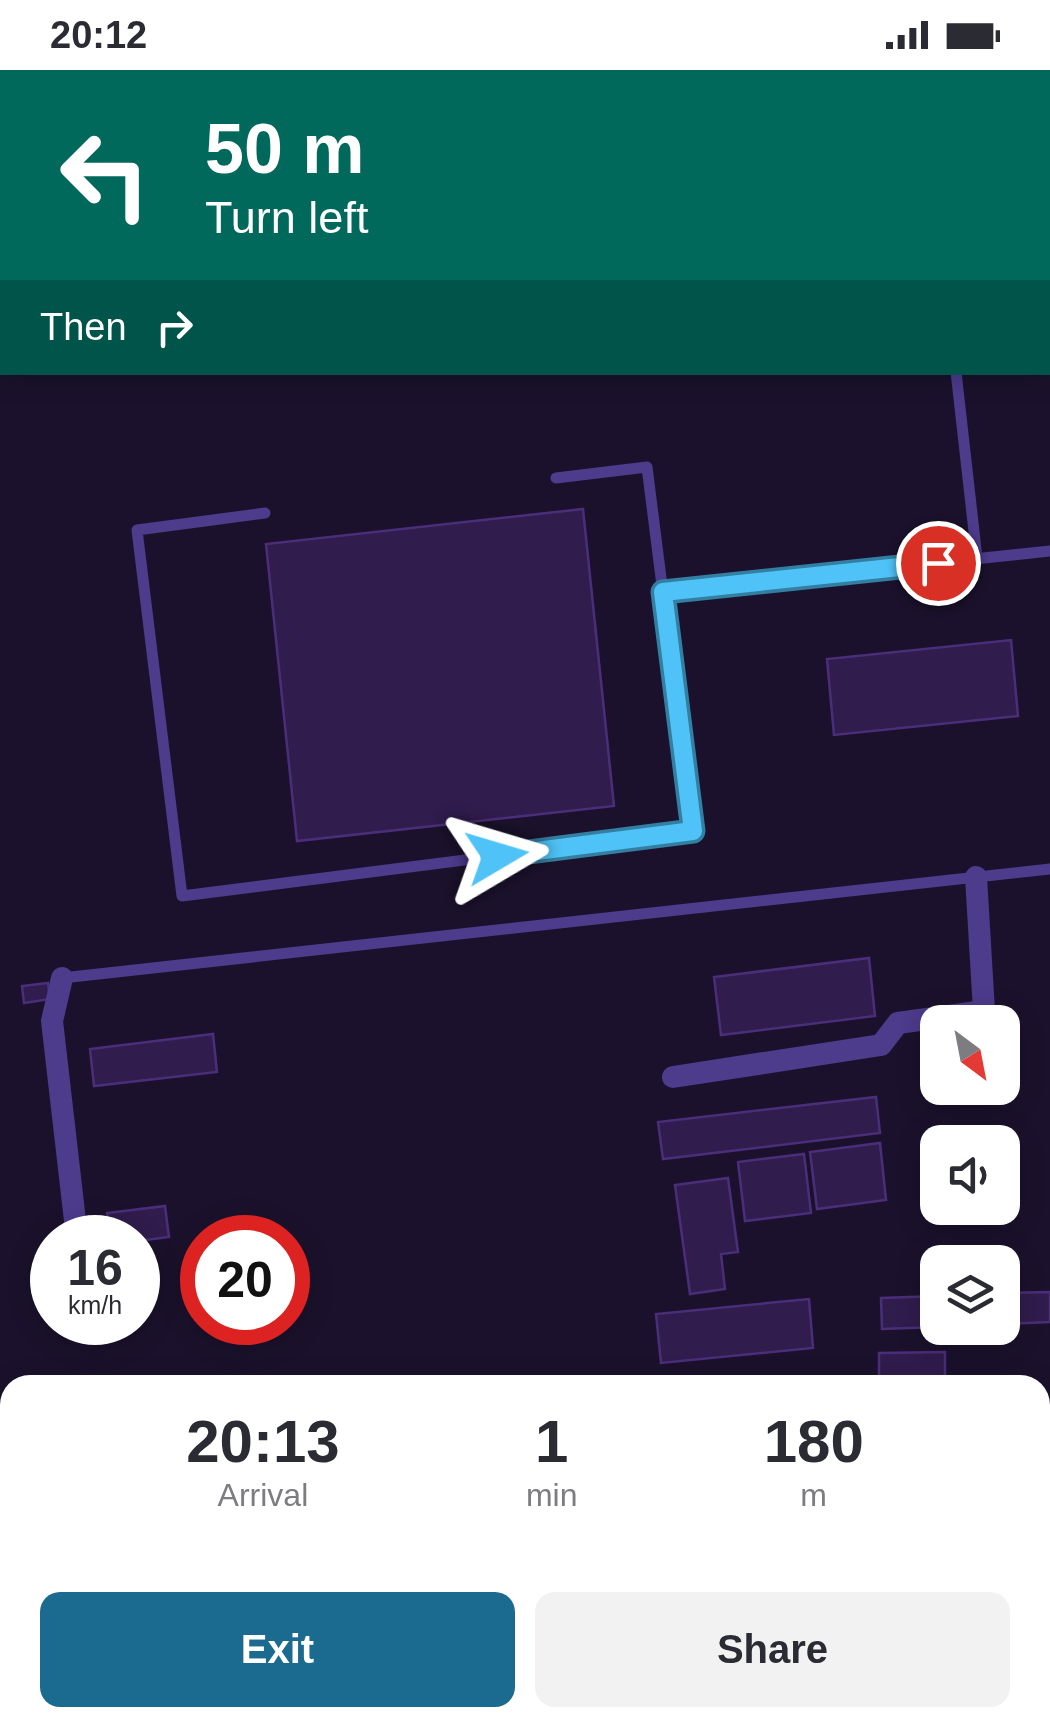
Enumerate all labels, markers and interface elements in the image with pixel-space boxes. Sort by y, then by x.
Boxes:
text: 20:12 [50,14,147,56]
icon: left [40,110,170,240]
text: 50 m [205,110,365,188]
text: Turn left [205,192,368,243]
icon: right [147,300,202,355]
text: Then [40,306,127,348]
pin [896,521,981,606]
icon: arrive [911,536,966,591]
position arrow [445,804,549,908]
north arrow [920,1005,1020,1105]
map controls [920,1005,1020,1345]
button: sound [920,1125,1020,1225]
speed limit sign: 20 [180,1215,310,1345]
text: 16 [67,1240,123,1296]
button: layers [920,1245,1020,1345]
text: km/h [68,1291,122,1319]
text: 20:13 [186,1408,340,1475]
text: 1 [535,1408,568,1475]
text: 180 [764,1408,864,1475]
text: Arrival [218,1477,308,1513]
text: min [526,1477,577,1513]
text: m [800,1477,827,1513]
button: Exit [40,1592,515,1707]
button: Share [535,1592,1010,1707]

